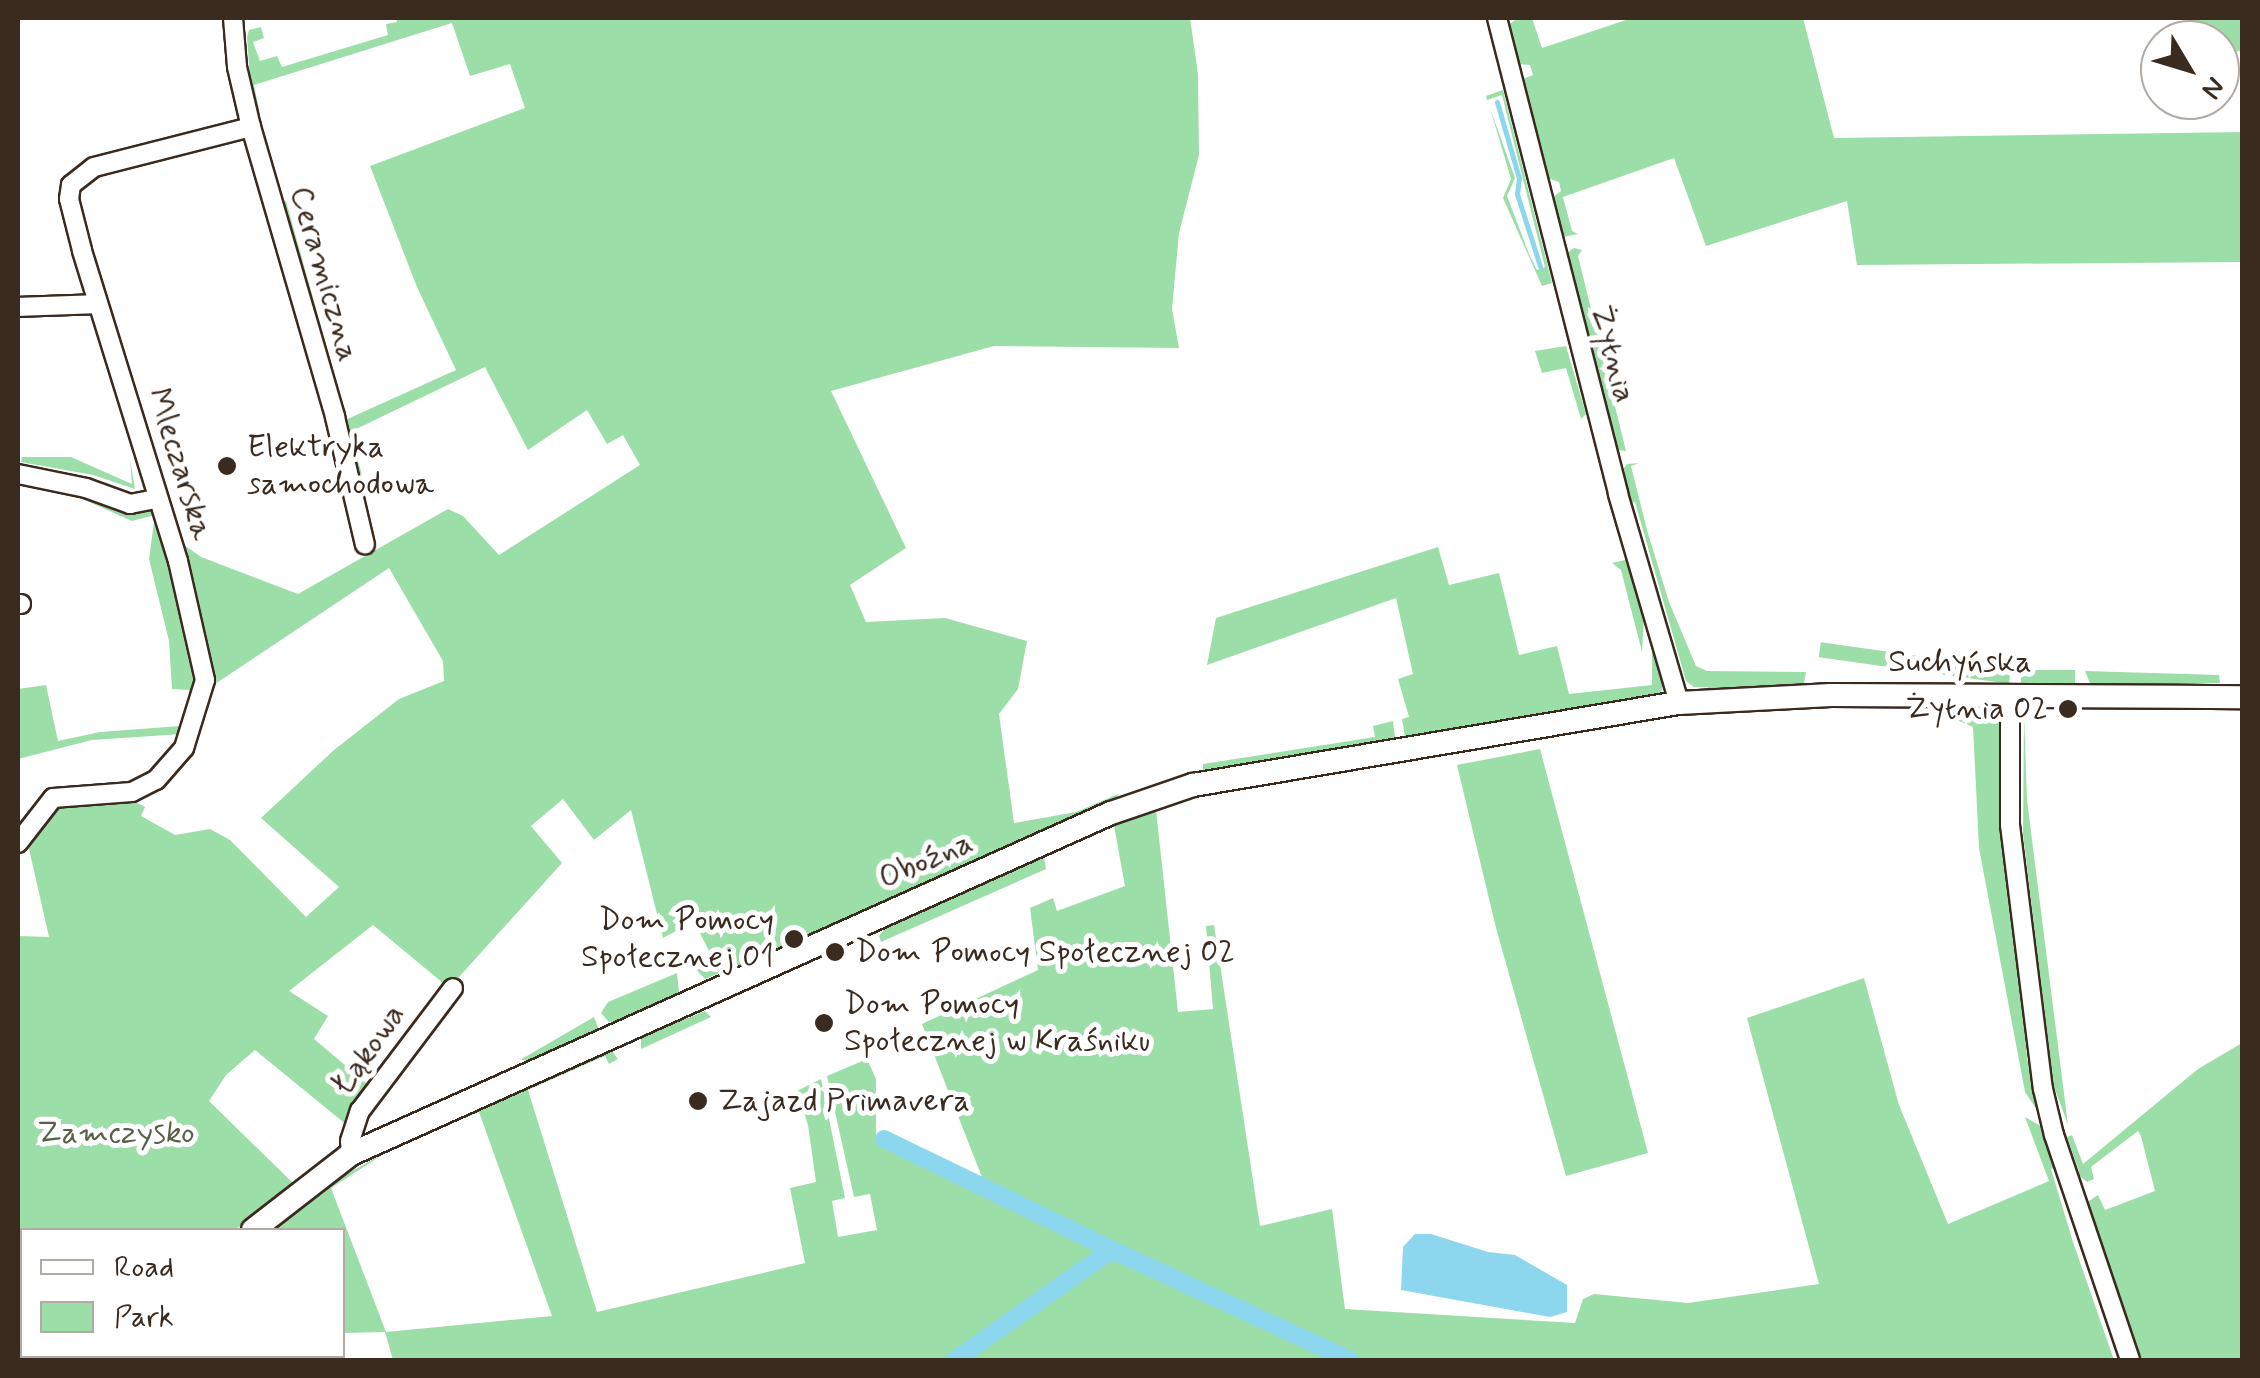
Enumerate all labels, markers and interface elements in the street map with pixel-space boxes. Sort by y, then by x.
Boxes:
north arrow [2140,20,2240,120]
text: N [2192,69,2233,106]
street label: Ceramiczna [281,182,367,366]
street label: Żytnia [1581,301,1643,407]
street label: Mleczarska [139,383,221,545]
place label: Elektryka samochodowa [247,429,434,504]
marker: Elektryka samochodowa [216,455,238,477]
street label: Suchyńska [1888,643,2032,681]
place label: Żytnia 02 [1905,690,2048,728]
marker: Żytnia 02 [2057,698,2079,720]
street label: Oboźna [873,823,979,899]
place label: Dom Pomocy Społecznej 01 [581,902,774,977]
marker: Dom Pomocy Społecznej 01 [783,928,805,950]
place label: Dom Pomocy Społecznej 02 [855,933,1235,971]
marker: Dom Pomocy Społecznej 02 [824,941,846,963]
place label: Dom Pomocy Społecznej w Kraśniku [844,986,1155,1061]
street label: Łąkowa [324,997,414,1103]
marker: Dom Pomocy Społecznej w Kraśniku [813,1012,835,1034]
place label: Zajazd Primavera [718,1082,975,1120]
marker: Zajazd Primavera [687,1090,709,1112]
park label: Zamczysko [37,1114,195,1152]
legend [20,1228,345,1358]
text: Road [114,1248,174,1287]
text: Park [114,1298,174,1337]

